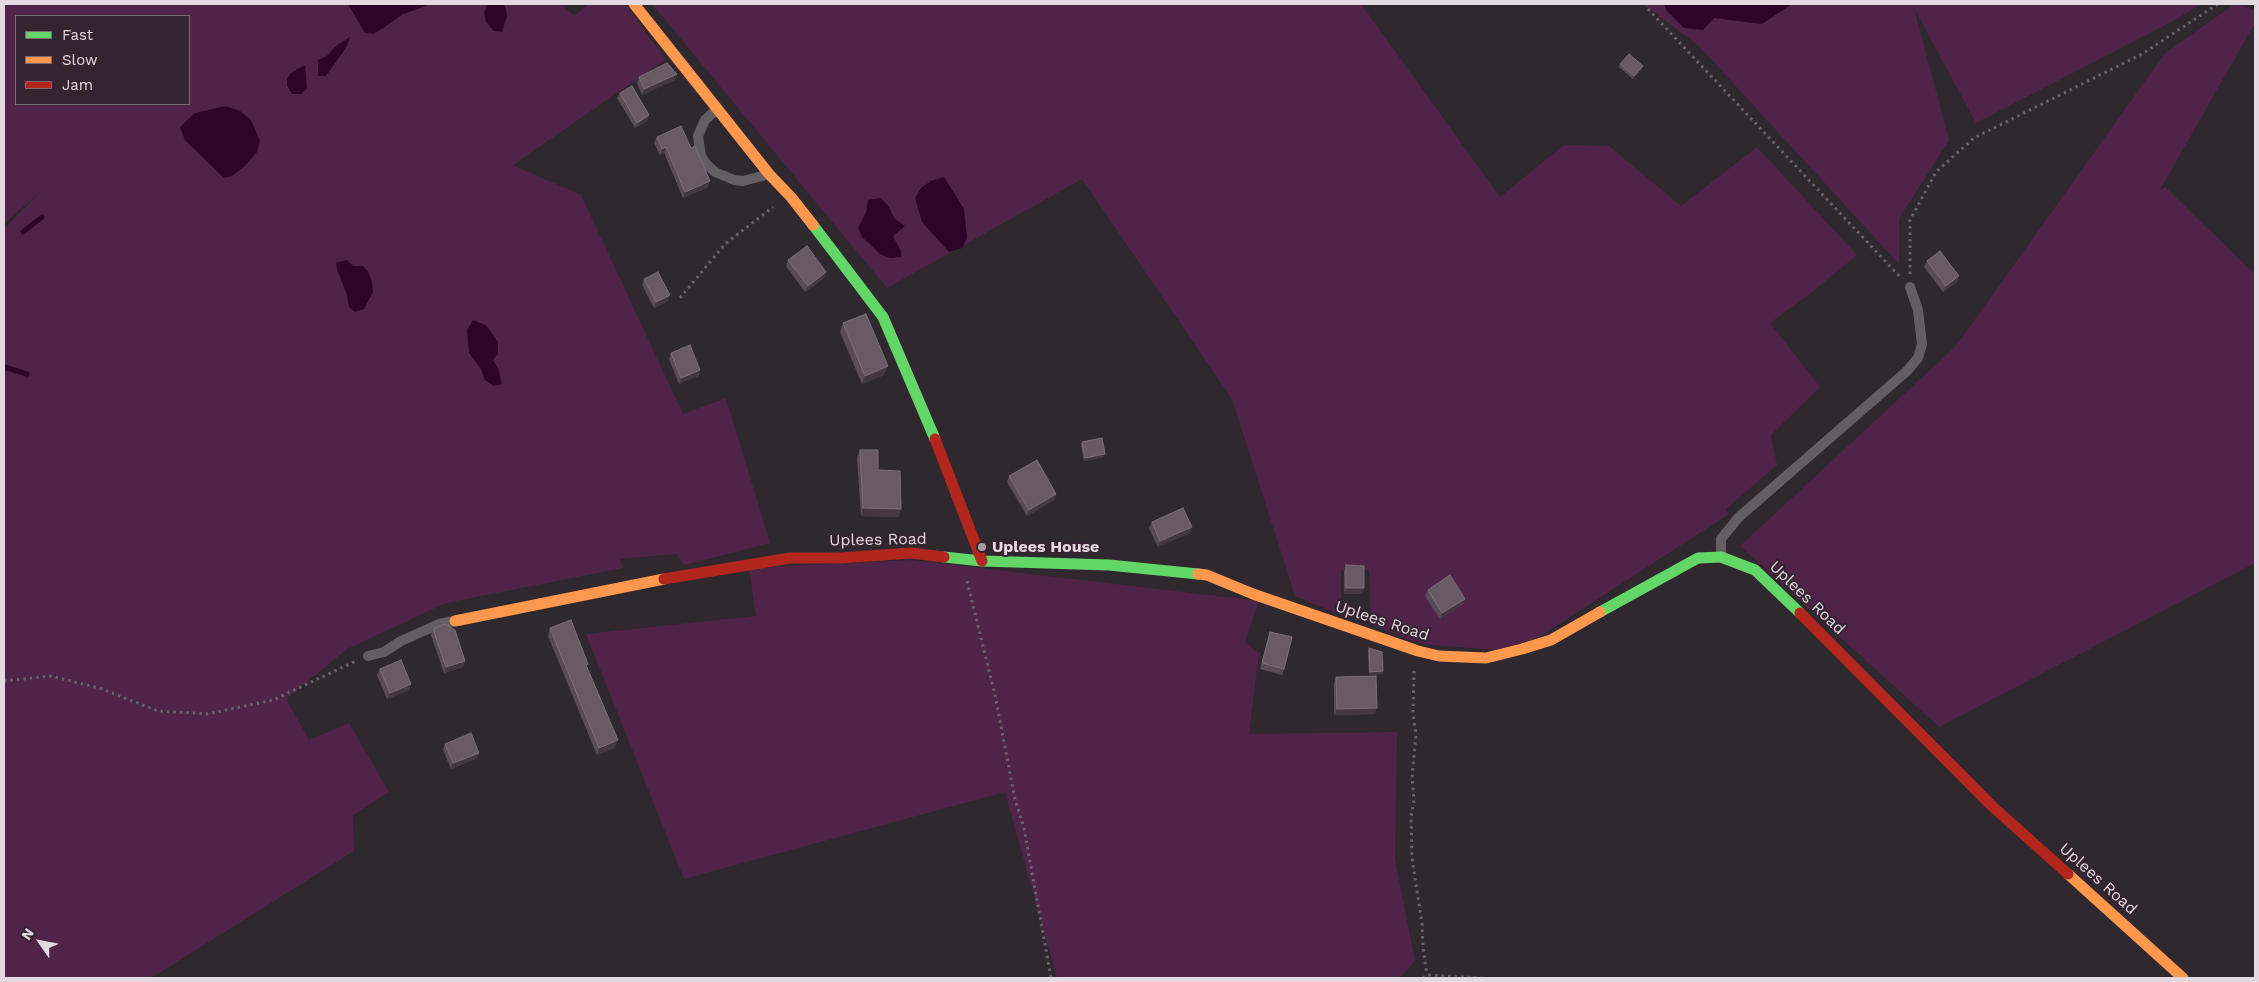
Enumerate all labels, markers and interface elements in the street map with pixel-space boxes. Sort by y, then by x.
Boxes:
legend [15,15,190,105]
text: Fast [62,26,93,44]
text: Slow [62,51,98,69]
text: Jam [62,76,93,94]
street label: Uplees Road [829,530,927,550]
place label: Uplees House [992,537,1099,557]
marker: Uplees House [976,541,988,553]
street label: Uplees Road [1765,557,1849,639]
street label: Uplees Road [1333,597,1431,645]
street label: Uplees Road [2055,839,2141,919]
north arrow [15,917,65,967]
text: N [18,925,37,943]

